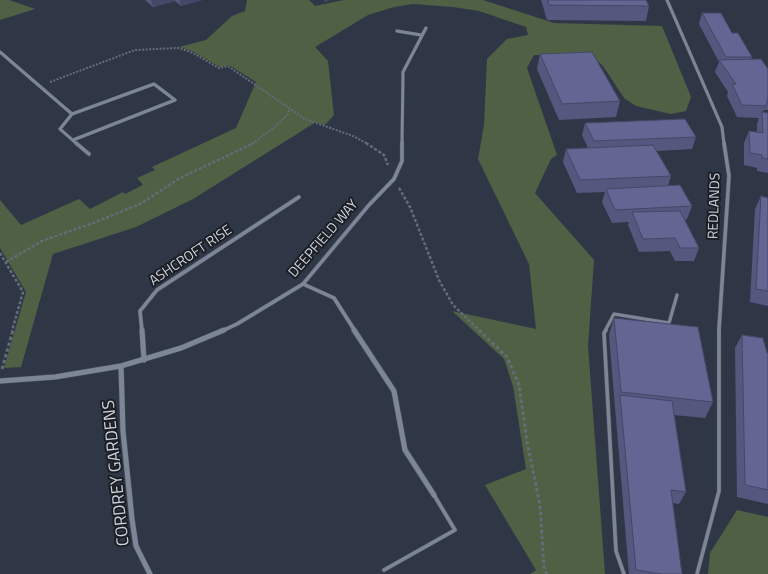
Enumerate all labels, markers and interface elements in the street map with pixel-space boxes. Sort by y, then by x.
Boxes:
street label: REDLANDS [705,172,725,240]
street label: DEEPFIELD WAY [286,197,362,281]
street label: ASHCROFT RISE [147,222,235,290]
street label: CORDREY GARDENS [99,399,135,547]

